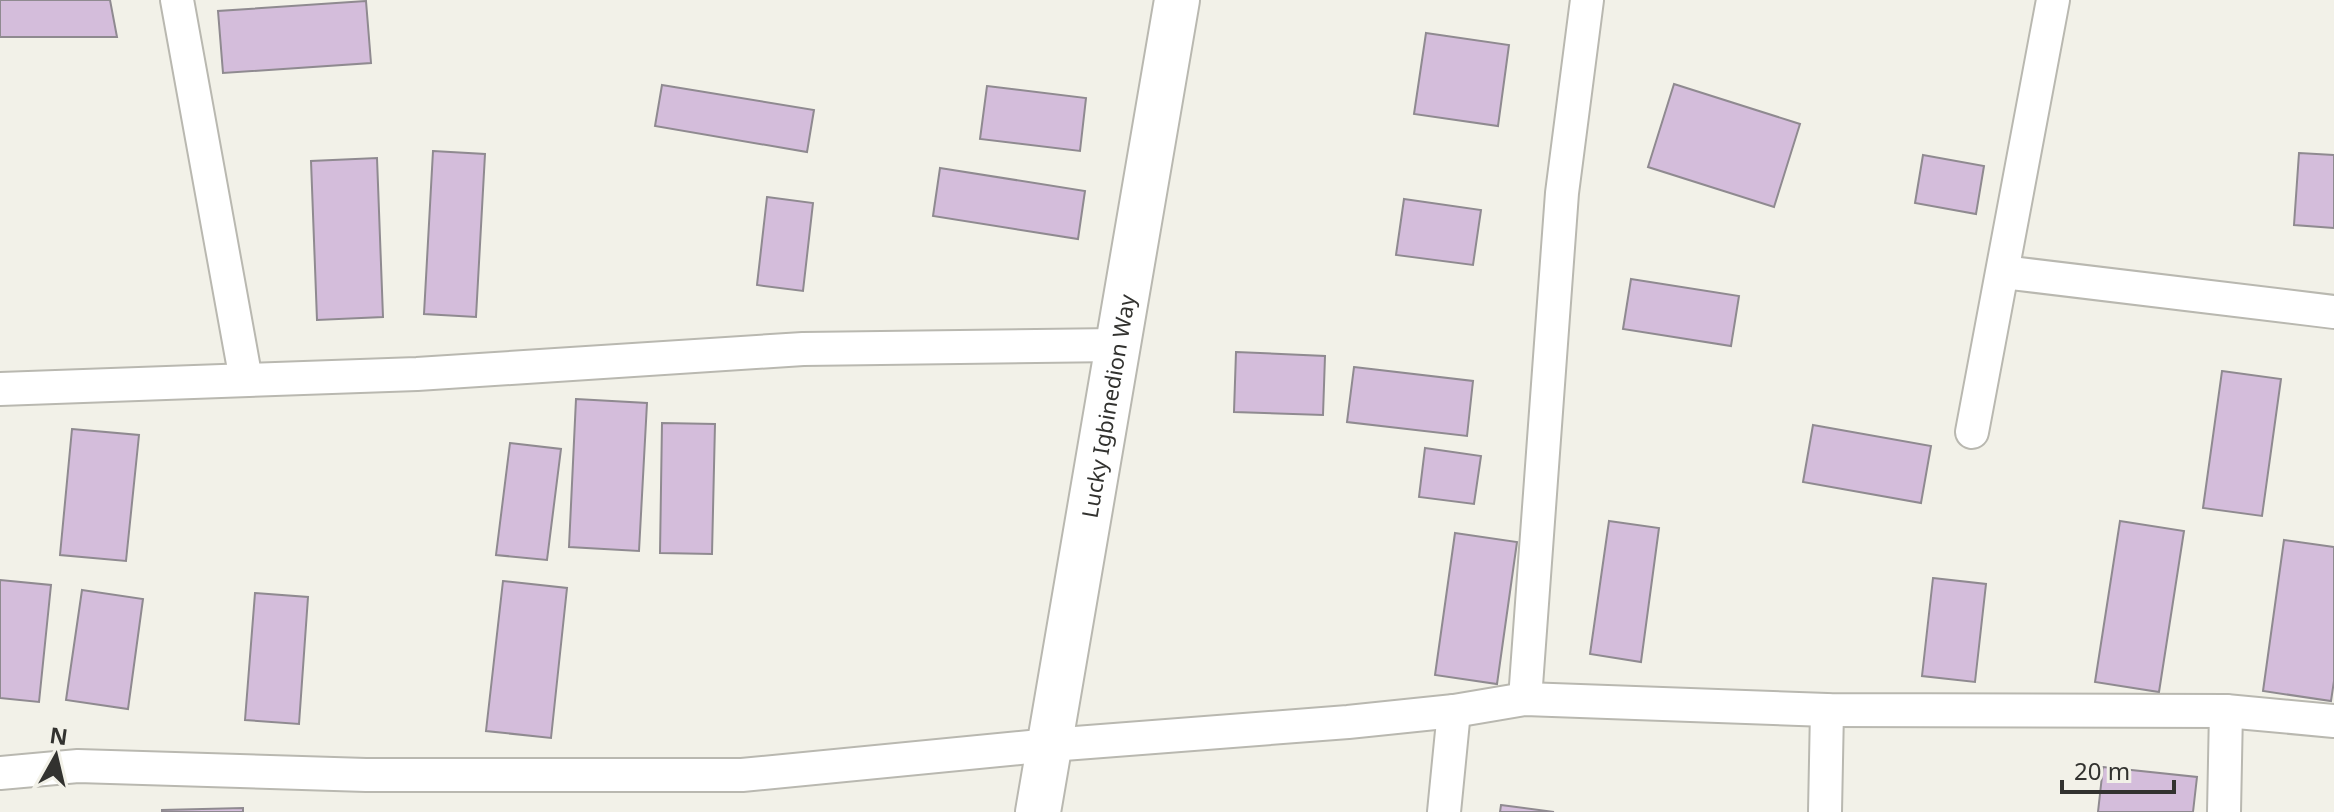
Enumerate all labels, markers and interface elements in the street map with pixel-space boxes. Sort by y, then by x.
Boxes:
street label: Lucky Igbinedion Way [1074,291,1142,520]
north arrow [16,716,96,796]
text: N [48,719,70,751]
scale bar [2062,744,2174,794]
text: 20 m [2074,754,2130,787]

